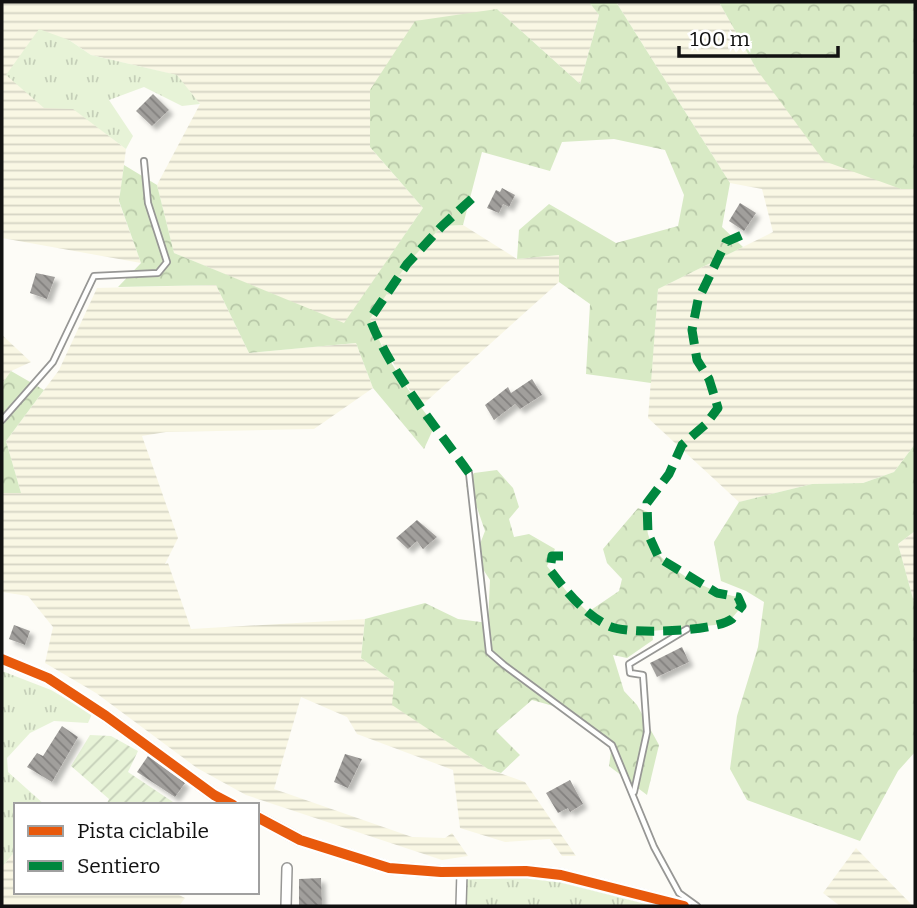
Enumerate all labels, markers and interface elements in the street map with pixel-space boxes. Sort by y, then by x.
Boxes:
scale bar [679,14,838,58]
text: 100 m [690,26,750,52]
legend [14,803,259,894]
text: Pista ciclabile [77,818,209,844]
text: Sentiero [77,853,160,879]

